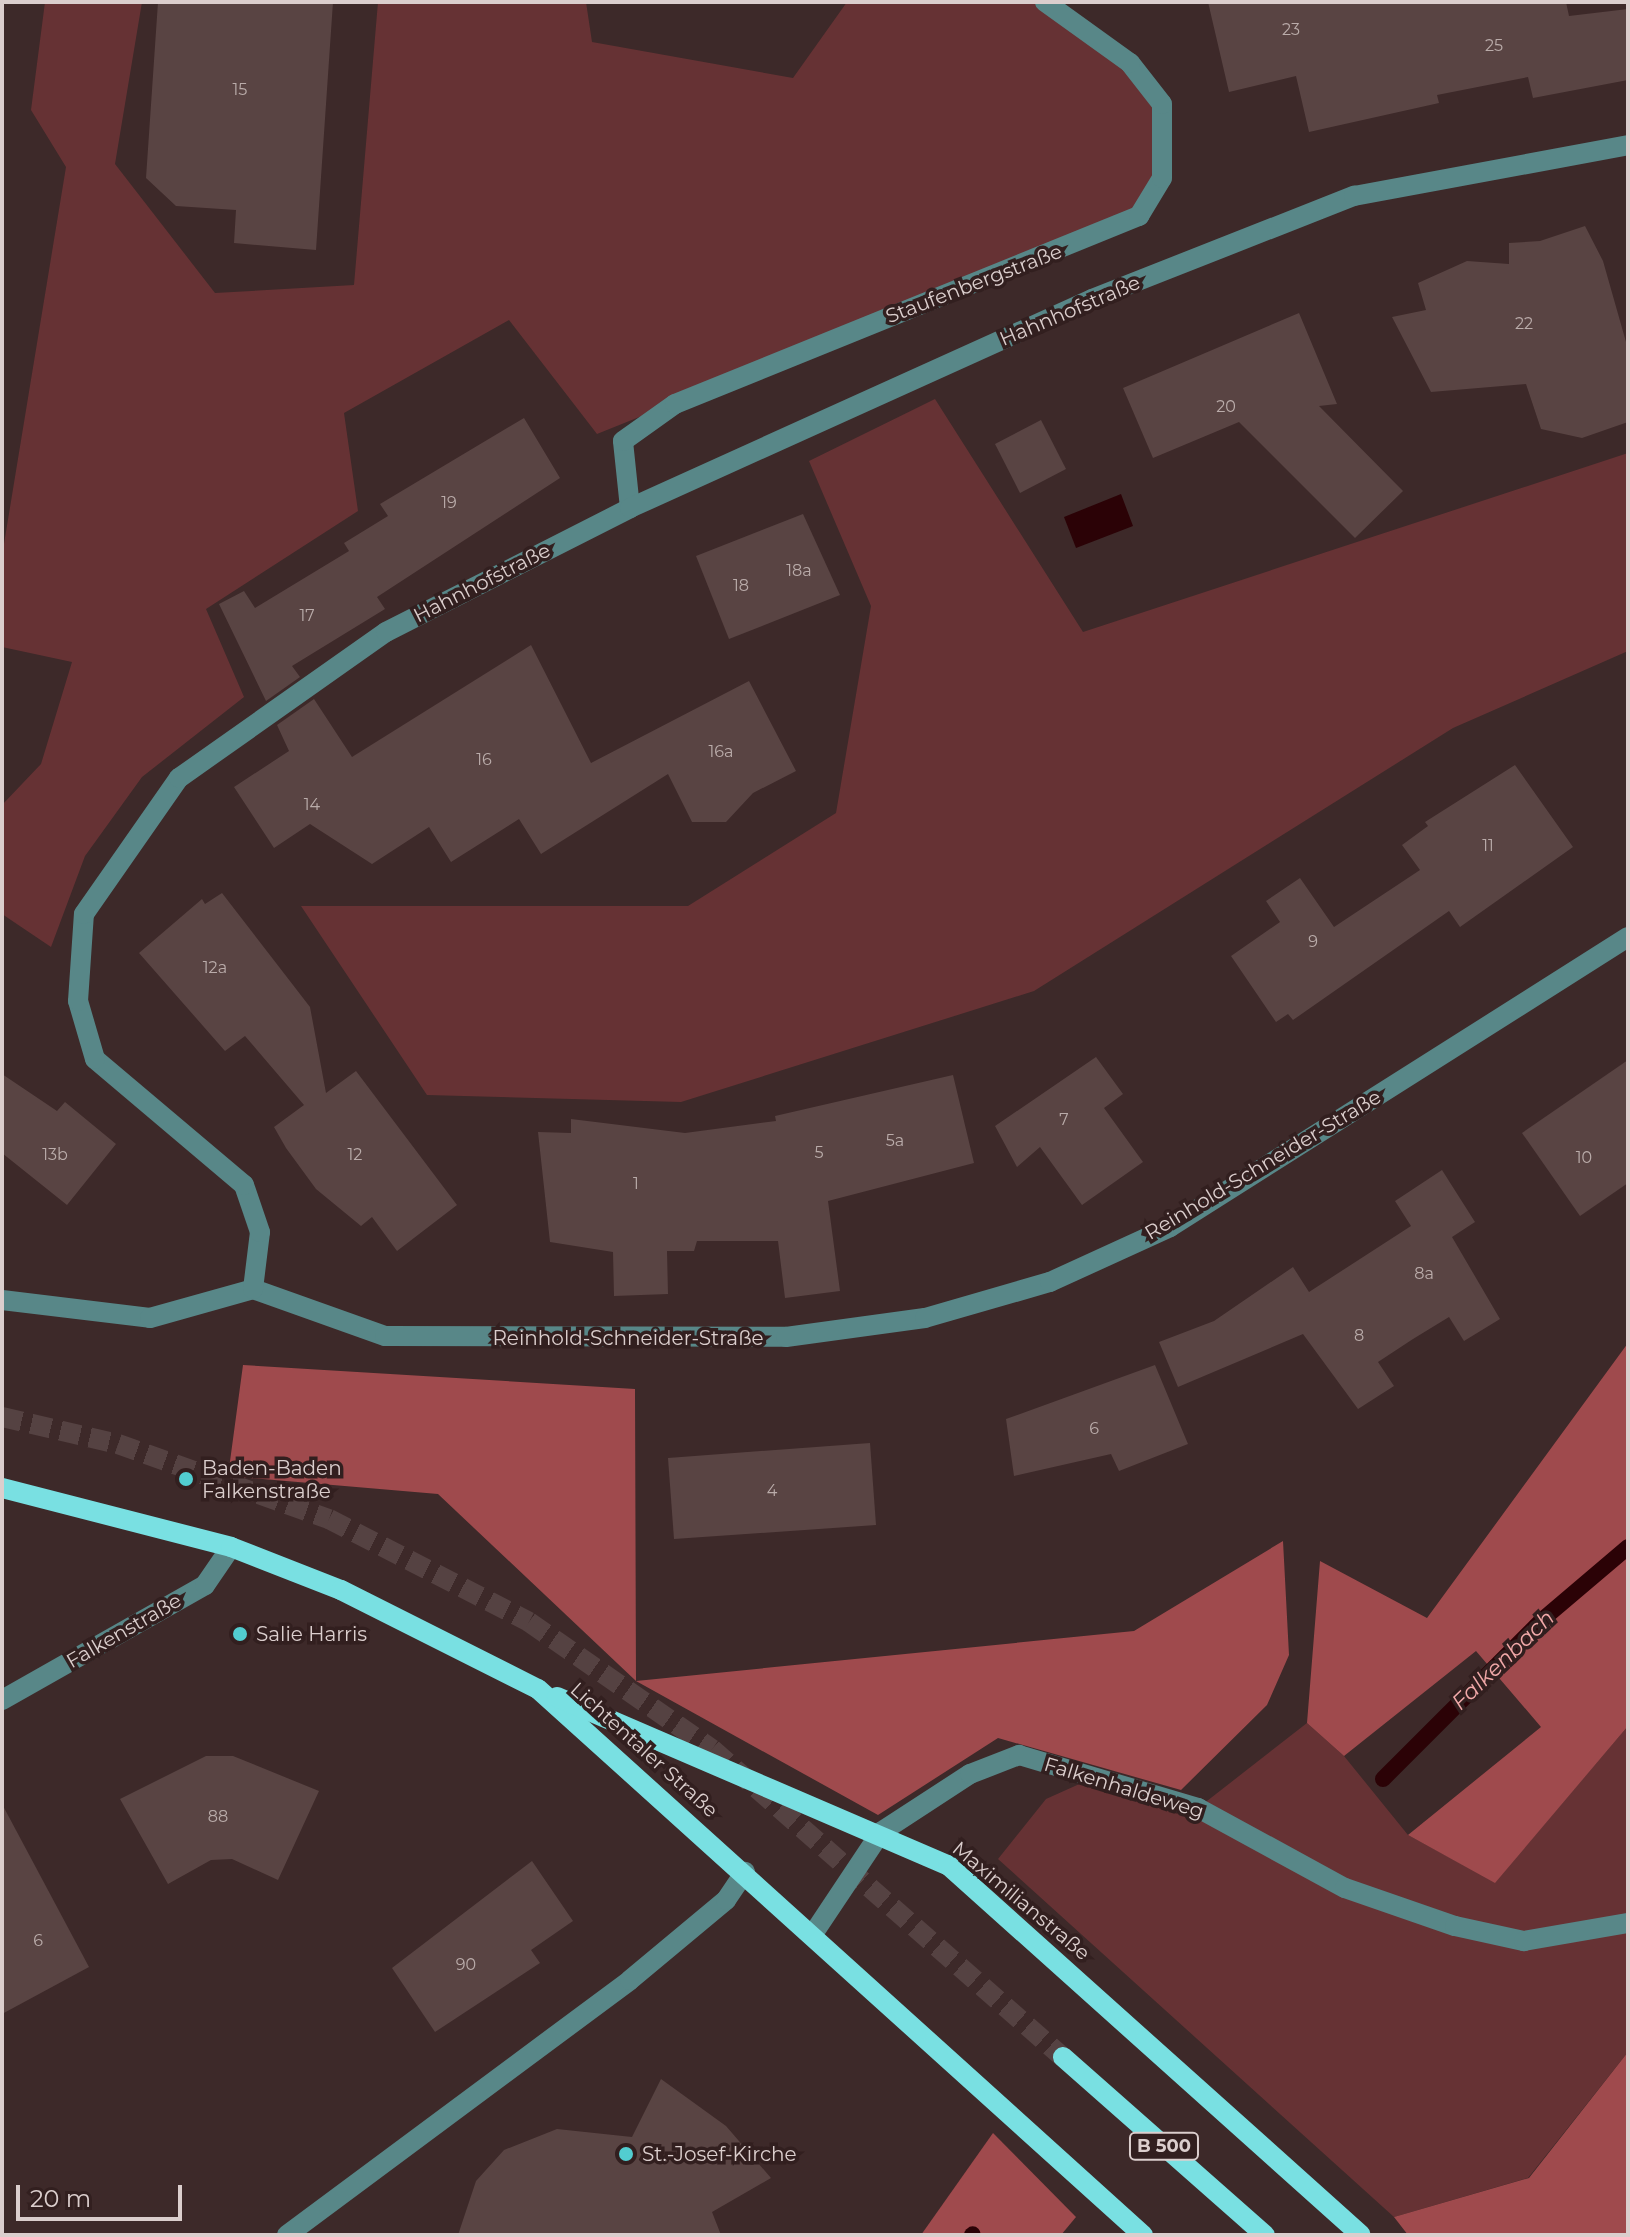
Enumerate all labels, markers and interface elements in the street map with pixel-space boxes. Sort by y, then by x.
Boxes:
house number: 23 [1282,20,1300,40]
house number: 25 [1485,36,1503,56]
house number: 15 [233,80,247,100]
street label: Staufenbergstraße [882,239,1066,329]
street label: Hahnhofstraße [996,271,1144,351]
house number: 22 [1515,314,1533,334]
house number: 20 [1216,397,1236,417]
house number: 19 [441,493,457,513]
street label: Hahnhofstraße [410,538,554,628]
house number: 18a [786,561,812,581]
house number: 18 [733,576,749,596]
house number: 17 [299,606,315,626]
house number: 16a [709,742,733,762]
house number: 16 [476,750,492,770]
house number: 14 [304,795,320,815]
house number: 11 [1482,836,1494,856]
house number: 9 [1308,932,1318,952]
house number: 12a [203,958,227,978]
street label: Reinhold-Schneider-Straße [1141,1085,1385,1245]
house number: 7 [1059,1110,1069,1130]
house number: 5a [886,1131,904,1151]
house number: 5 [814,1143,824,1163]
house number: 13b [42,1145,68,1165]
house number: 12 [348,1145,362,1165]
house number: 10 [1576,1148,1592,1168]
house number: 1 [633,1174,639,1194]
house number: 8a [1414,1264,1434,1284]
street label: Reinhold-Schneider-Straße [492,1326,764,1350]
house number: 8 [1354,1326,1364,1346]
house number: 6 [1089,1419,1099,1439]
place label: Baden-Baden Falkenstraße [202,1456,342,1503]
marker: Baden-Baden Falkenstraße [177,1470,195,1488]
house number: 4 [767,1481,777,1501]
street label: Falkenstraße [62,1588,186,1674]
water label: Falkenbach [1446,1605,1560,1715]
place label: Salie Harris [256,1622,367,1646]
marker: Salie Harris [231,1625,249,1643]
street label: Lichtentaler Straße [565,1677,723,1823]
street label: Falkenhaldeweg [1041,1752,1207,1824]
house number: 88 [208,1807,228,1827]
street label: Maximilianstraße [947,1837,1095,1965]
house number: 6 [33,1931,43,1951]
house number: 90 [456,1955,476,1975]
road number: B 500 [1128,2132,1200,2160]
place label: St.-Josef-Kirche [642,2142,797,2166]
marker: St.-Josef-Kirche [617,2145,635,2163]
scale bar [20,2169,186,2219]
text: 20 m [30,2184,91,2213]

